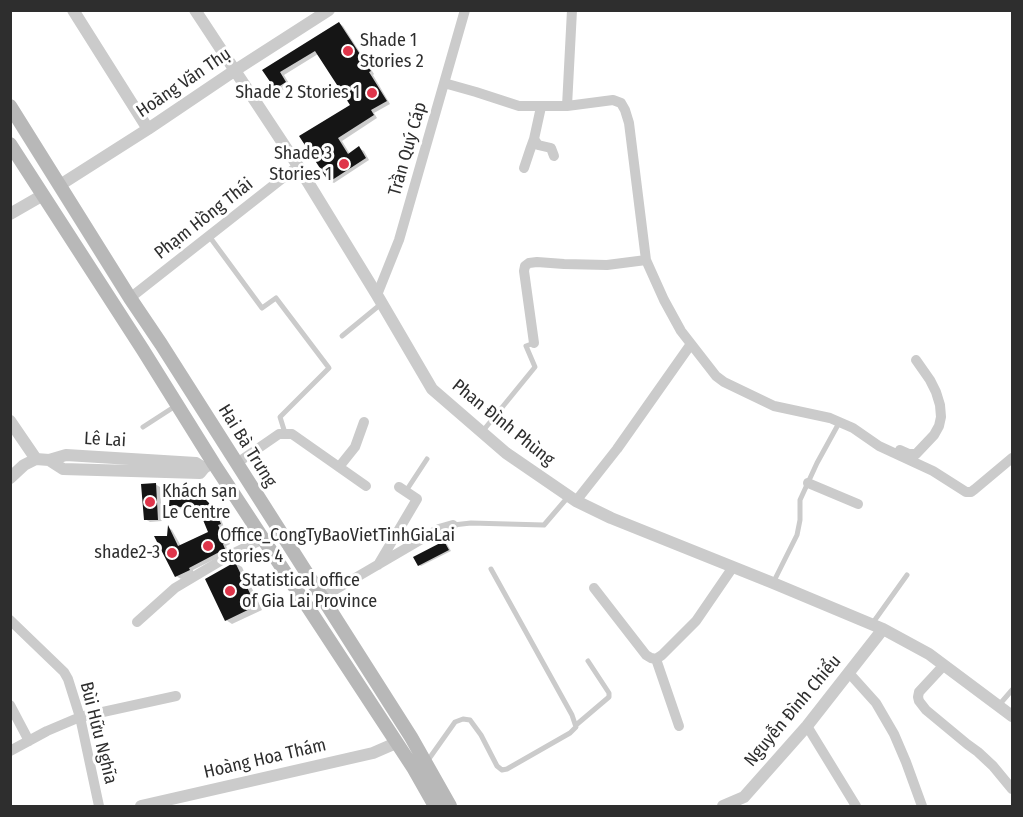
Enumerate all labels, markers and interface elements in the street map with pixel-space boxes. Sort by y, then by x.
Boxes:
place label: Shade 1 Stories 2 [360,30,424,72]
street label: Hoàng Văn Thụ [133,43,235,123]
marker: Shade 1 Stories 2 [341,44,355,58]
place label: Shade 2 Stories 1 [235,82,360,104]
marker: Shade 2 Stories 1 [365,86,379,100]
street label: Trần Quý Cáp [384,100,432,198]
place label: Shade 3 Stories 1 [269,143,332,186]
marker: Shade 3 Stories 1 [337,157,351,171]
street label: Phạm Hồng Thái [150,174,258,264]
street label: Phan Đình Phùng [447,375,559,471]
street label: Hai Bà Trưng [213,401,281,491]
street label: Lê Lai [84,428,126,452]
place label: Khách sạn Le Centre [162,481,237,524]
marker: Khách sạn Le Centre [143,495,157,509]
place label: Office_CongTyBaoVietTinhGiaLai stories 4 [220,525,455,568]
marker: Office_CongTyBaoVietTinhGiaLai stories 4 [201,539,215,553]
place label: shade2-3 [94,542,160,564]
marker: shade2-3 [165,546,179,560]
place label: Statistical office of Gia Lai Province [242,570,377,612]
marker: Statistical office of Gia Lai Province [223,584,237,598]
street label: Nguyễn Đình Chiểu [740,651,846,771]
street label: Bùi Hữu Nghĩa [75,680,121,786]
street label: Hoàng Hoa Thám [202,734,328,784]

